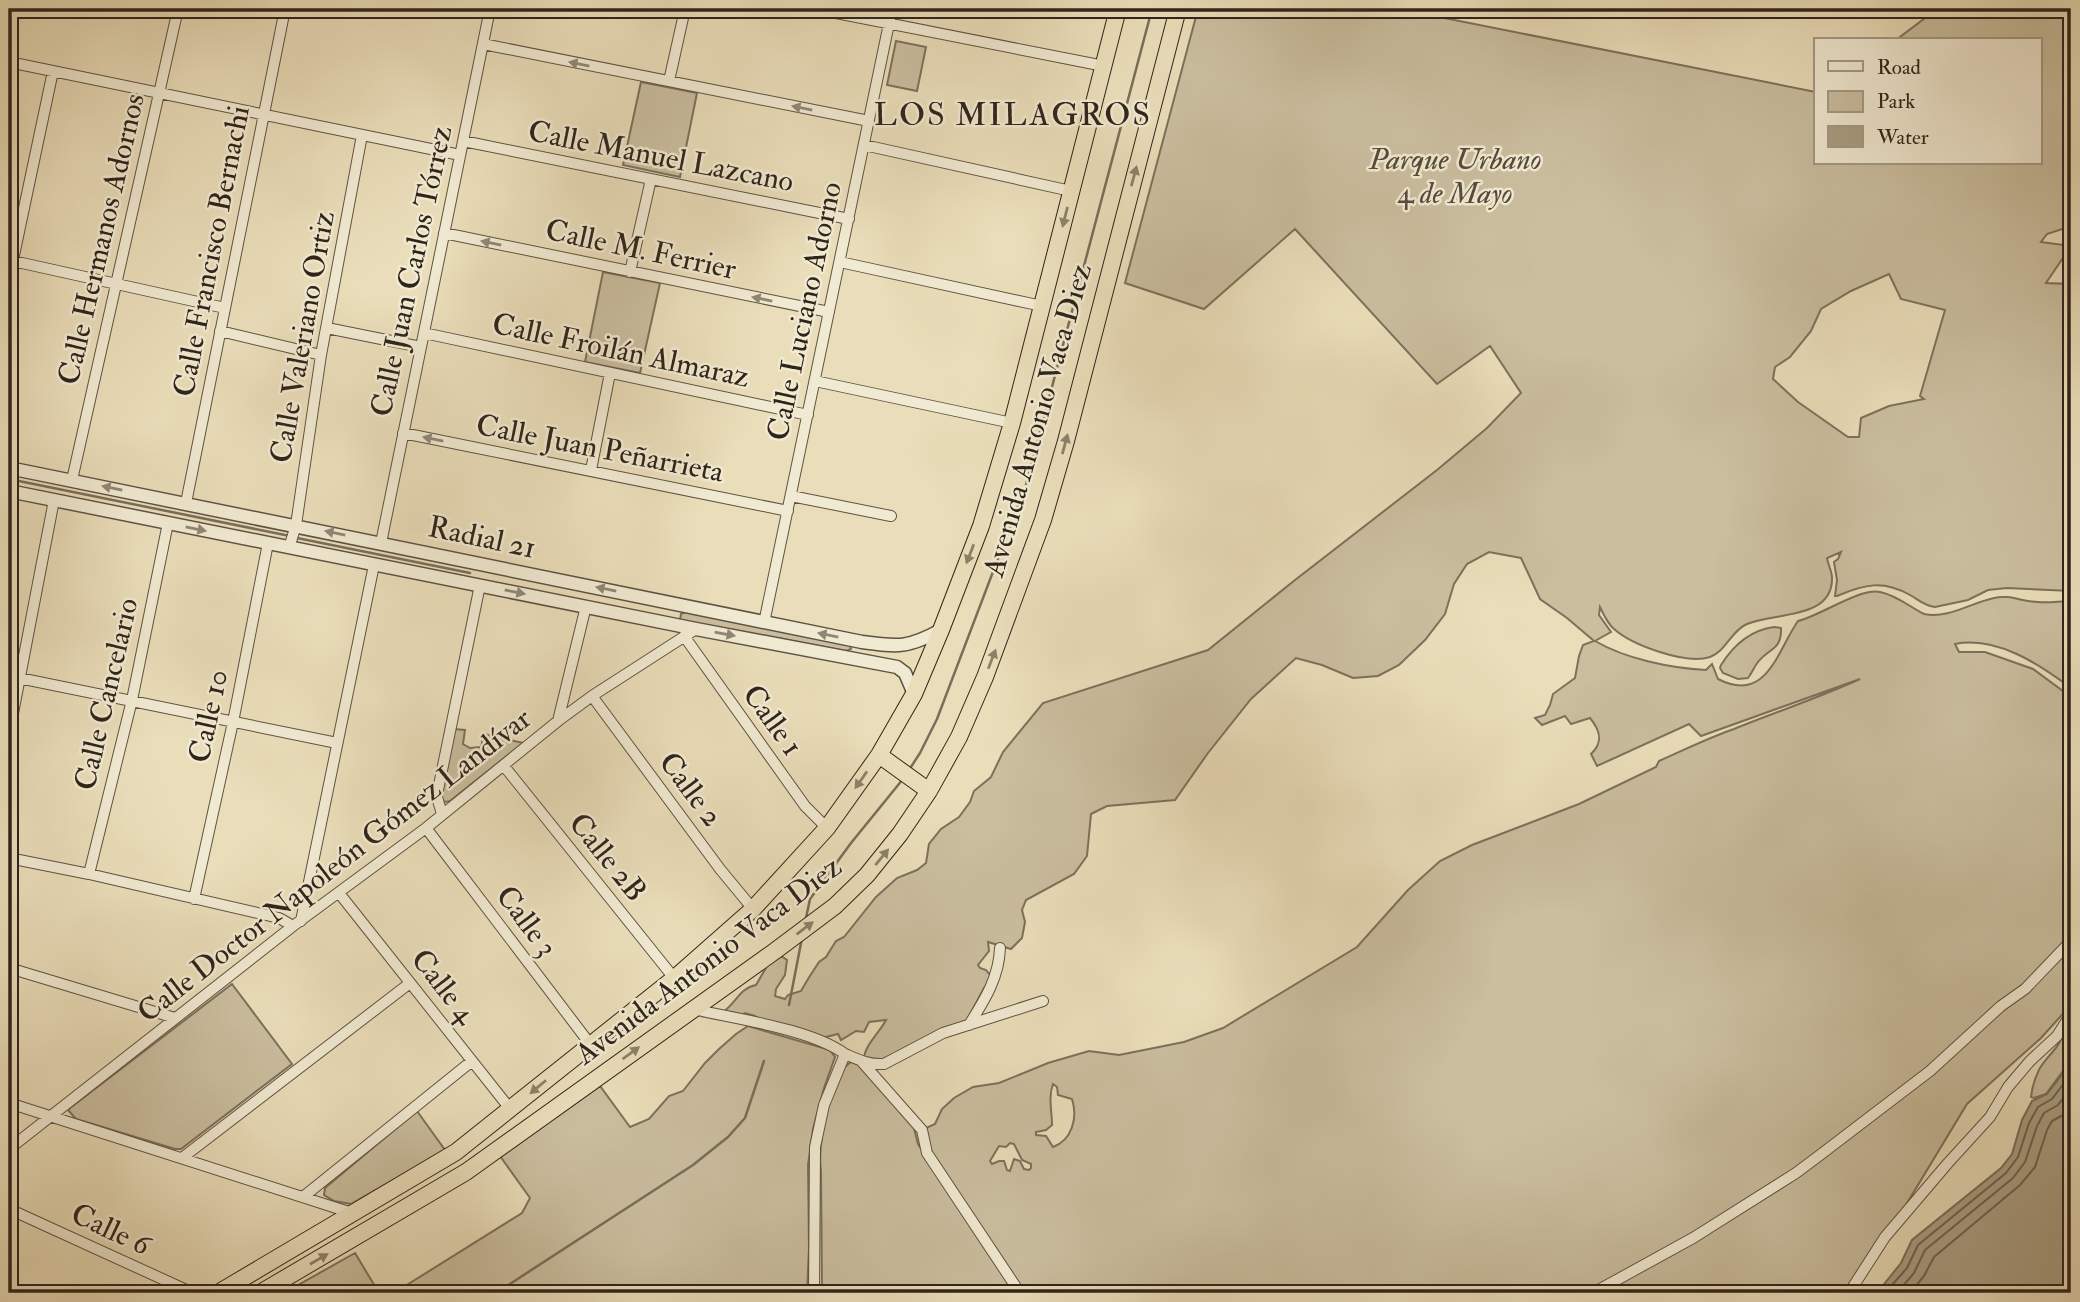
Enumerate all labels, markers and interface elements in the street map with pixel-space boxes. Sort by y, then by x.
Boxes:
legend [1814,38,2042,164]
text: Road [1877,54,1922,81]
one-way arrow [568,58,590,69]
text: Park [1877,88,1915,115]
street label: Calle Hermanos Adornos [50,90,153,388]
district label: LOS MILAGROS [874,95,1152,135]
one-way arrow [791,102,813,113]
street label: Calle Francisco Bernachi [165,103,258,400]
street label: Calle Manuel Lazcano [525,113,797,200]
street label: Calle Juan Carlos Tórrez [363,122,460,420]
text: Water [1876,124,1929,151]
park label: Parque Urbano 4 de Mayo [1368,141,1541,212]
one-way arrow [1129,165,1140,187]
street label: Calle Luciano Adorno [759,178,850,444]
one-way arrow [1059,206,1070,228]
street label: Calle Valeriano Ortiz [262,208,343,466]
street label: Calle M. Ferrier [542,211,740,288]
one-way arrow [480,238,502,249]
street label: Avenida Antonio Vaca Diez [975,259,1100,582]
one-way arrow [751,293,773,304]
street label: Calle Froilán Almaraz [489,305,753,396]
street label: Calle Juan Peñarrieta [473,406,727,491]
one-way arrow [1061,433,1071,454]
one-way arrow [422,434,444,445]
one-way arrow [101,483,123,494]
street label: Radial 21 [425,508,539,567]
one-way arrow [185,523,207,534]
one-way arrow [324,528,346,539]
one-way arrow [965,544,976,565]
one-way arrow [595,584,617,595]
one-way arrow [504,587,526,598]
street label: Calle Cancelario [66,594,147,794]
one-way arrow [714,629,736,640]
one-way arrow [817,630,839,641]
one-way arrow [986,649,997,670]
street label: Calle 10 [181,666,236,766]
street label: Calle 1 [734,677,811,763]
street label: Calle Doctor Napoleón Gómez Landívar [130,700,539,1031]
street label: Calle 2 [651,745,731,834]
one-way arrow [854,771,868,789]
street label: Calle 2B [561,806,654,909]
street label: Avenida Antonio Vaca Diez [567,848,849,1073]
one-way arrow [874,848,889,866]
street label: Calle 3 [488,878,565,964]
one-way arrow [796,922,814,936]
street label: Calle 4 [403,942,485,1032]
one-way arrow [622,1046,640,1060]
one-way arrow [529,1080,547,1095]
street label: Calle 6 [65,1195,158,1265]
one-way arrow [309,1253,328,1265]

